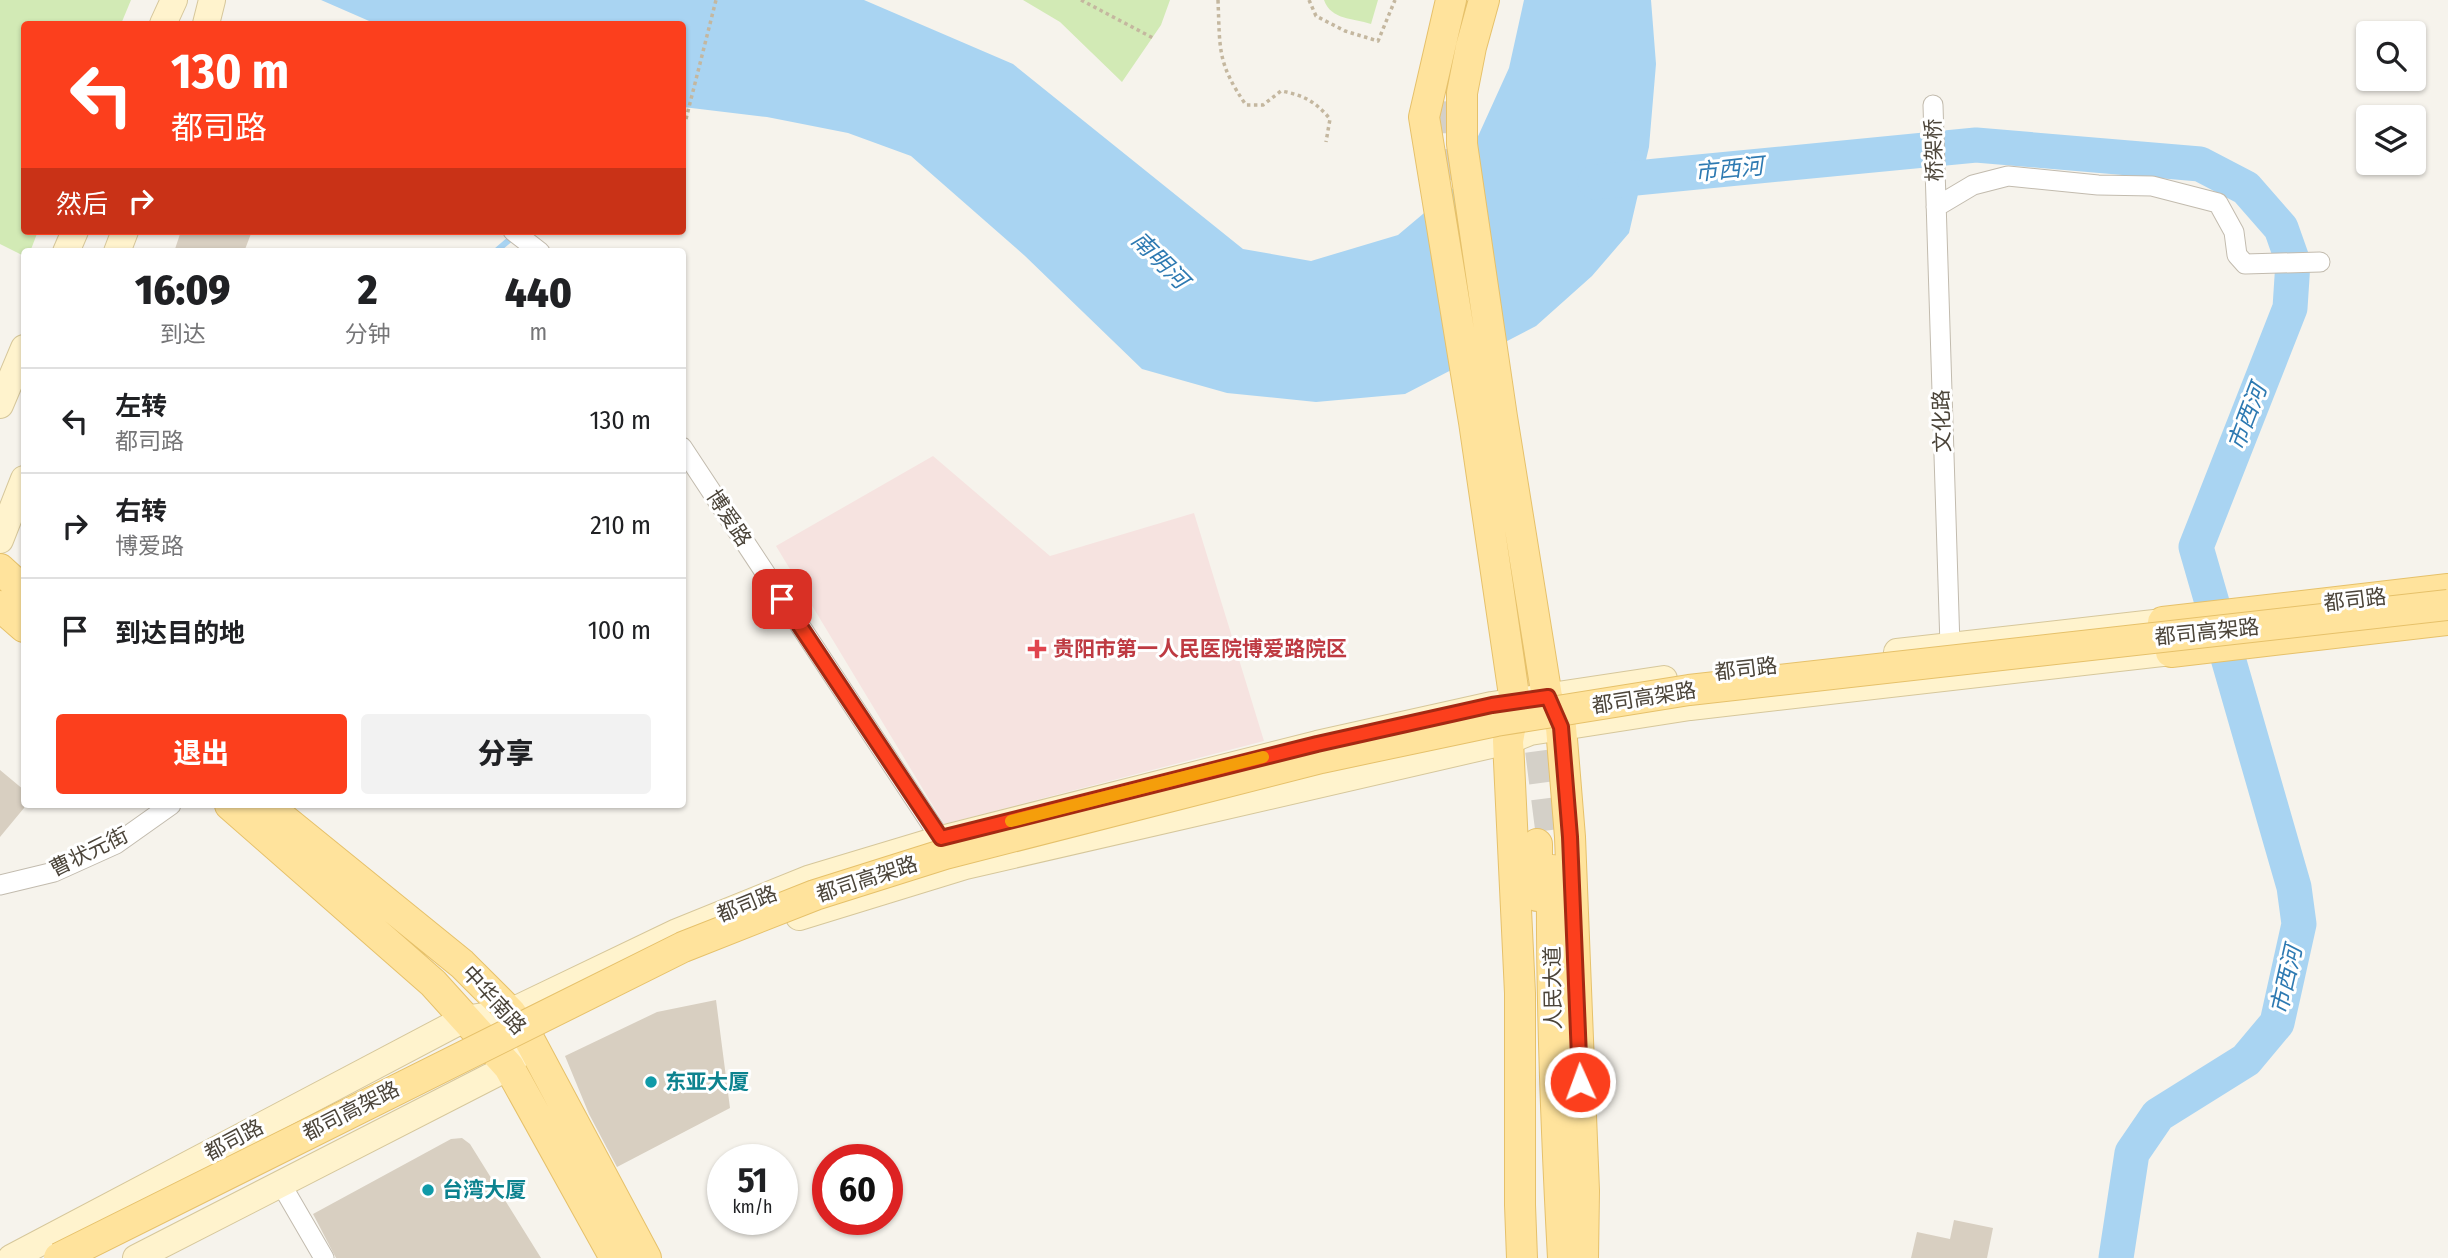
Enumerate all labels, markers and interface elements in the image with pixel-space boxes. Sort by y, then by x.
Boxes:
map controls [2356,21,2426,175]
button: search [2356,21,2426,91]
text: 130 m [171,42,289,101]
icon: left [56,49,147,140]
button: layers [2356,105,2426,175]
text: 都司路 [171,109,267,147]
street label: 桥架桥 [1920,118,1948,182]
water label: 市西河 [1693,151,1769,187]
icon: right [122,182,160,220]
text: 然后 [56,189,108,220]
water label: 南明河 [1126,226,1197,297]
text: 16:09 [135,265,230,315]
text: 2 [358,265,377,315]
text: 440 [505,268,572,318]
text: m [529,318,547,346]
text: 到达 [160,320,206,348]
text: 分钟 [345,320,391,348]
water label: 市西河 [2222,376,2274,454]
street label: 文化路 [1928,389,1956,453]
text: 左转 [115,391,167,422]
icon: left [56,402,94,440]
text: 130 m [589,405,651,436]
text: 都司路 [115,427,184,455]
street label: 博爱路 [701,485,757,551]
text: 右转 [115,496,167,527]
icon: right [56,507,94,545]
text: 210 m [590,510,651,541]
text: 博爱路 [115,532,184,560]
pin [752,569,812,629]
icon: arrive [763,580,801,618]
street label: 都司路 [2322,583,2388,617]
icon: arrive [56,612,94,650]
street label: 都司高架路 [2153,614,2261,650]
text: 100 m [588,615,651,646]
text: 到达目的地 [115,618,245,649]
place label: 贵阳市第一人民医院博爱路院区 [1053,636,1347,662]
marker: 贵阳市第一人民医院博爱路院区 [1027,639,1047,659]
street label: 都司路 [1713,652,1779,686]
street label: 都司高架路 [1590,677,1698,719]
button: 退出 [56,714,347,794]
button: 分享 [361,714,651,794]
street label: 曹状元街 [46,822,132,882]
street label: 都司高架路 [813,850,921,908]
street label: 都司路 [713,880,781,928]
water label: 市西河 [2265,939,2308,1017]
street label: 人民大道 [1539,946,1567,1030]
street label: 中华南路 [456,960,532,1040]
position arrow [1543,1045,1617,1119]
place label: 东亚大厦 [665,1069,749,1095]
marker: 东亚大厦 [643,1074,659,1090]
street label: 都司高架路 [298,1076,404,1146]
street label: 都司路 [200,1114,268,1166]
speed limit sign: 60 [812,1144,903,1235]
text: 51 [737,1159,768,1201]
place label: 台湾大厦 [442,1177,526,1203]
marker: 台湾大厦 [420,1182,436,1198]
text: km/h [732,1196,773,1218]

